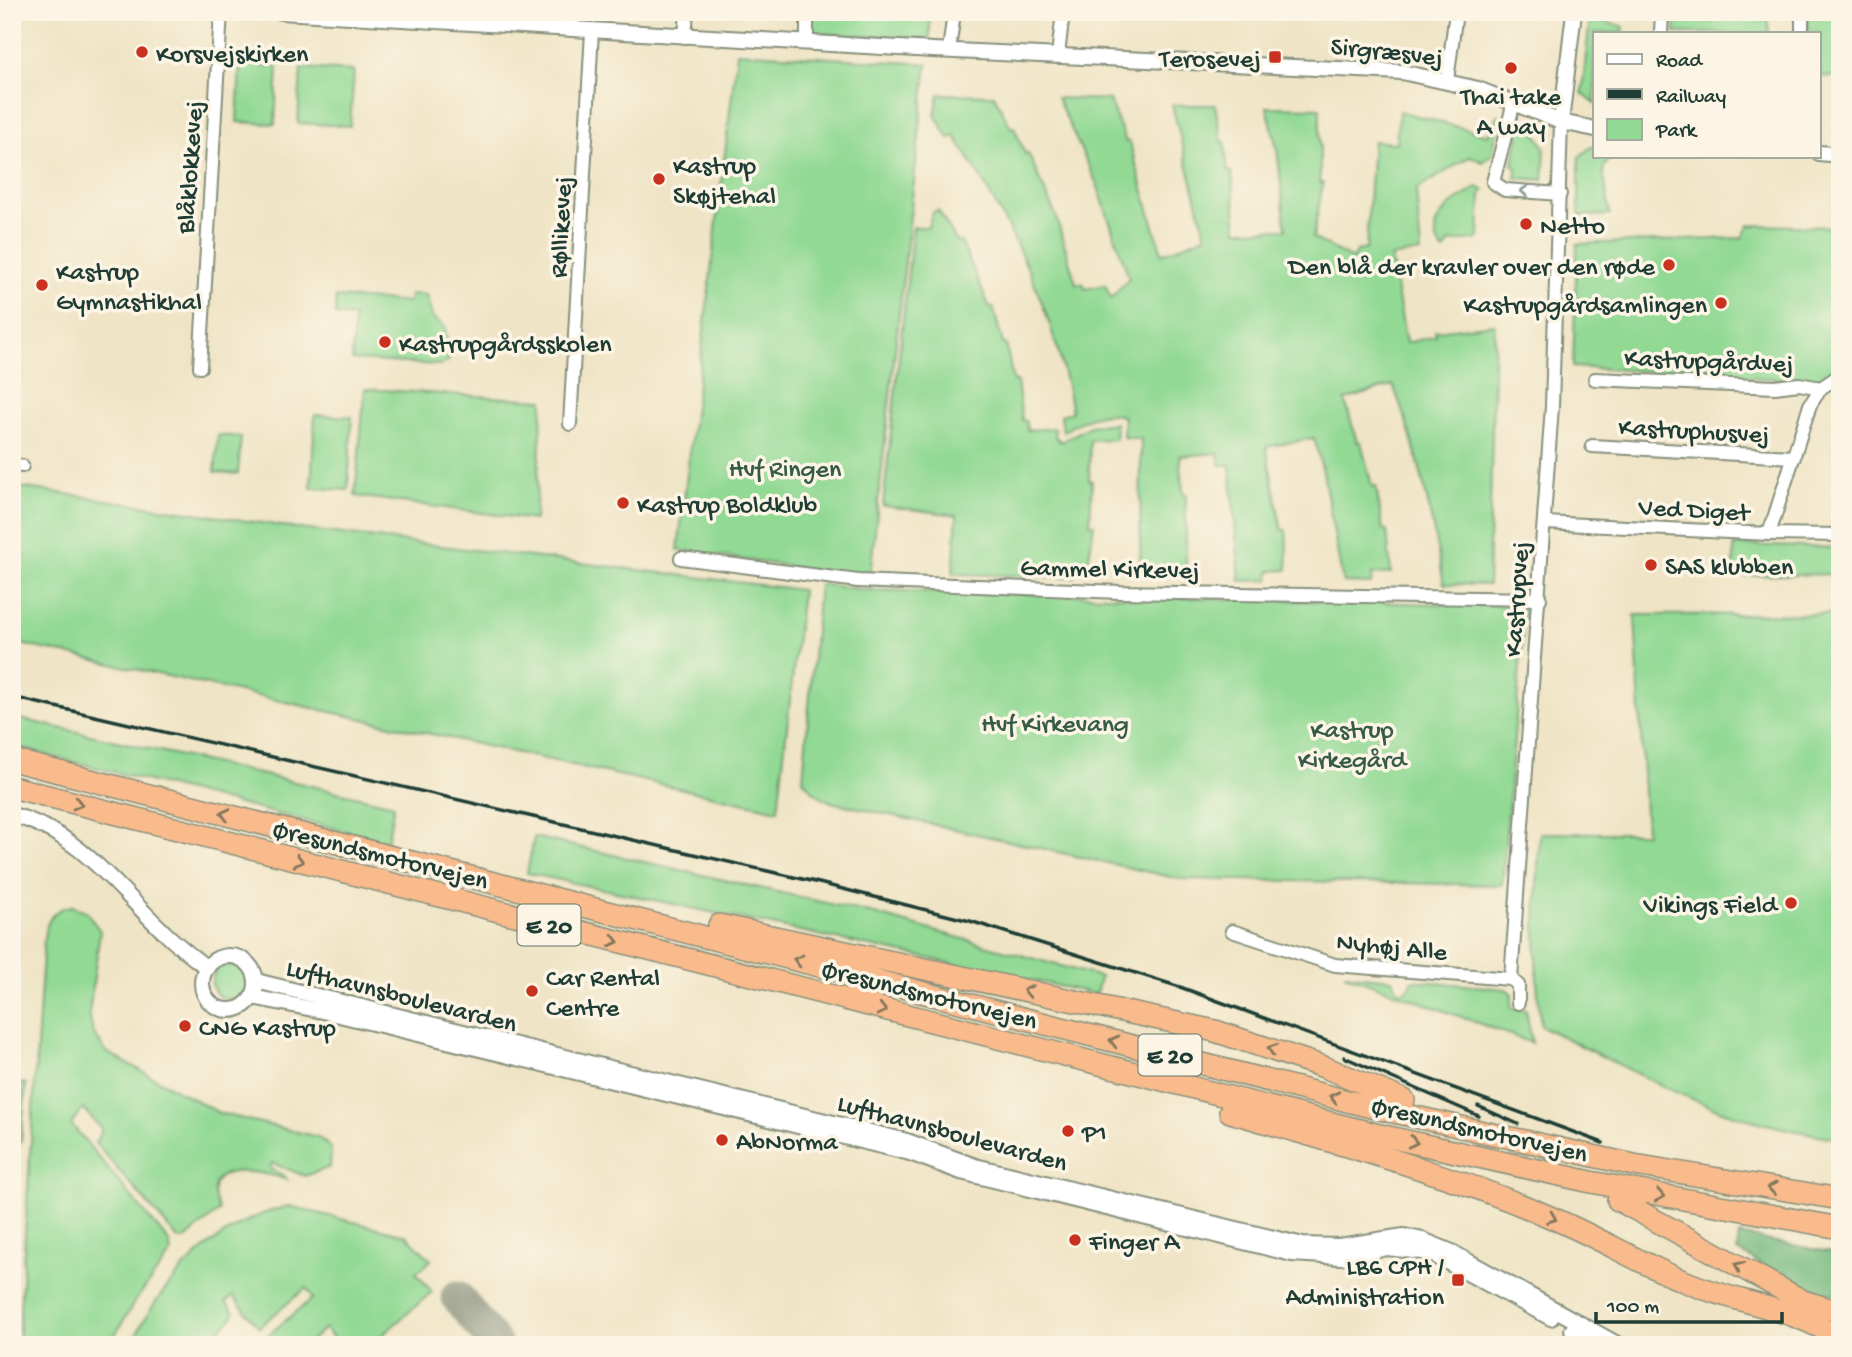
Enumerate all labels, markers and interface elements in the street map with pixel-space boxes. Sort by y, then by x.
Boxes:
legend [1593,32,1820,158]
street label: Sirgræsvej [1329,33,1444,76]
place label: Korsvejskirken [156,41,309,72]
marker: Korsvejskirken [134,44,150,60]
place label: Terosevej [1157,46,1261,77]
marker: Terosevej [1267,49,1283,65]
text: Road [1656,50,1704,75]
marker: Thai take A way [1503,60,1519,76]
place label: Thai take A way [1459,84,1562,145]
text: Railway [1656,86,1726,111]
street label: Blåklokkevej [172,100,213,236]
text: Park [1655,120,1699,145]
place label: Kastrup Skøjtehal [673,153,776,214]
marker: Kastrup Skøjtehal [651,171,667,187]
street label: Røllikevej [545,176,582,279]
one-way arrow [1519,184,1530,199]
place label: Netto [1540,213,1605,244]
marker: Netto [1518,216,1534,232]
place label: Den blå der kravler over den røde [1287,254,1656,285]
marker: Den blå der kravler over den røde [1661,257,1677,273]
place label: Kastrup Gymnastikhal [56,259,202,320]
marker: Kastrup Gymnastikhal [34,277,50,293]
place label: Kastrupgårdsamlingen [1463,292,1708,323]
marker: Kastrupgårdsamlingen [1713,295,1729,311]
place label: Kastrupgårdsskolen [399,331,612,362]
marker: Kastrupgårdsskolen [377,334,393,350]
street label: Kastrupgårdvej [1624,345,1794,382]
street label: Kastruphusvej [1617,414,1770,453]
park label: Hvf Ringen [729,456,842,487]
place label: Kastrup Boldklub [637,492,818,523]
street label: Ved Diget [1637,494,1752,531]
marker: Kastrup Boldklub [615,495,631,511]
street label: Kastrupvej [1500,541,1539,658]
street label: Gammel Kirkevej [1020,554,1200,589]
place label: SAS klubben [1665,554,1794,585]
marker: SAS klubben [1643,557,1659,573]
park label: Hvf Kirkevang [981,711,1129,742]
park label: Kastrup Kirkegård [1298,717,1408,778]
one-way arrow [72,796,84,810]
one-way arrow [219,808,231,823]
street label: Øresundsmotorvejen [269,816,491,899]
one-way arrow [293,853,305,867]
place label: Vikings Field [1642,892,1779,923]
marker: Vikings Field [1783,895,1799,911]
road number: E 20 [518,904,580,945]
street label: Nyhøj Alle [1335,928,1449,971]
one-way arrow [608,933,620,947]
one-way arrow [792,954,804,968]
street label: Lufthavnsboulevarden [282,955,520,1042]
street label: Øresundsmotorvejen [818,956,1040,1039]
place label: Car Rental Centre [546,965,660,1026]
marker: Car Rental Centre [524,983,540,999]
one-way arrow [1022,985,1034,1000]
one-way arrow [876,1002,888,1016]
place label: CNG Kastrup [199,1015,336,1046]
marker: CNG Kastrup [177,1018,193,1034]
one-way arrow [1108,1035,1120,1049]
road number: E 20 [1138,1035,1202,1076]
one-way arrow [1266,1043,1278,1057]
street label: Lufthavnsboulevarden [833,1090,1071,1181]
one-way arrow [1328,1091,1340,1105]
street label: Øresundsmotorvejen [1368,1092,1591,1172]
place label: P1 [1081,1120,1107,1151]
marker: P1 [1060,1123,1076,1139]
place label: AbNorma [736,1129,839,1160]
marker: AbNorma [714,1132,730,1148]
one-way arrow [1407,1134,1419,1149]
one-way arrow [1767,1181,1778,1196]
one-way arrow [1654,1187,1666,1202]
one-way arrow [1545,1210,1557,1224]
place label: Finger A [1088,1229,1181,1260]
marker: Finger A [1067,1232,1083,1248]
place label: LB6 CPH / Administration [1285,1254,1445,1315]
one-way arrow [1733,1261,1746,1274]
marker: LB6 CPH / Administration [1450,1272,1466,1288]
scale bar [1596,1280,1782,1324]
text: 100 m [1606,1296,1659,1321]

